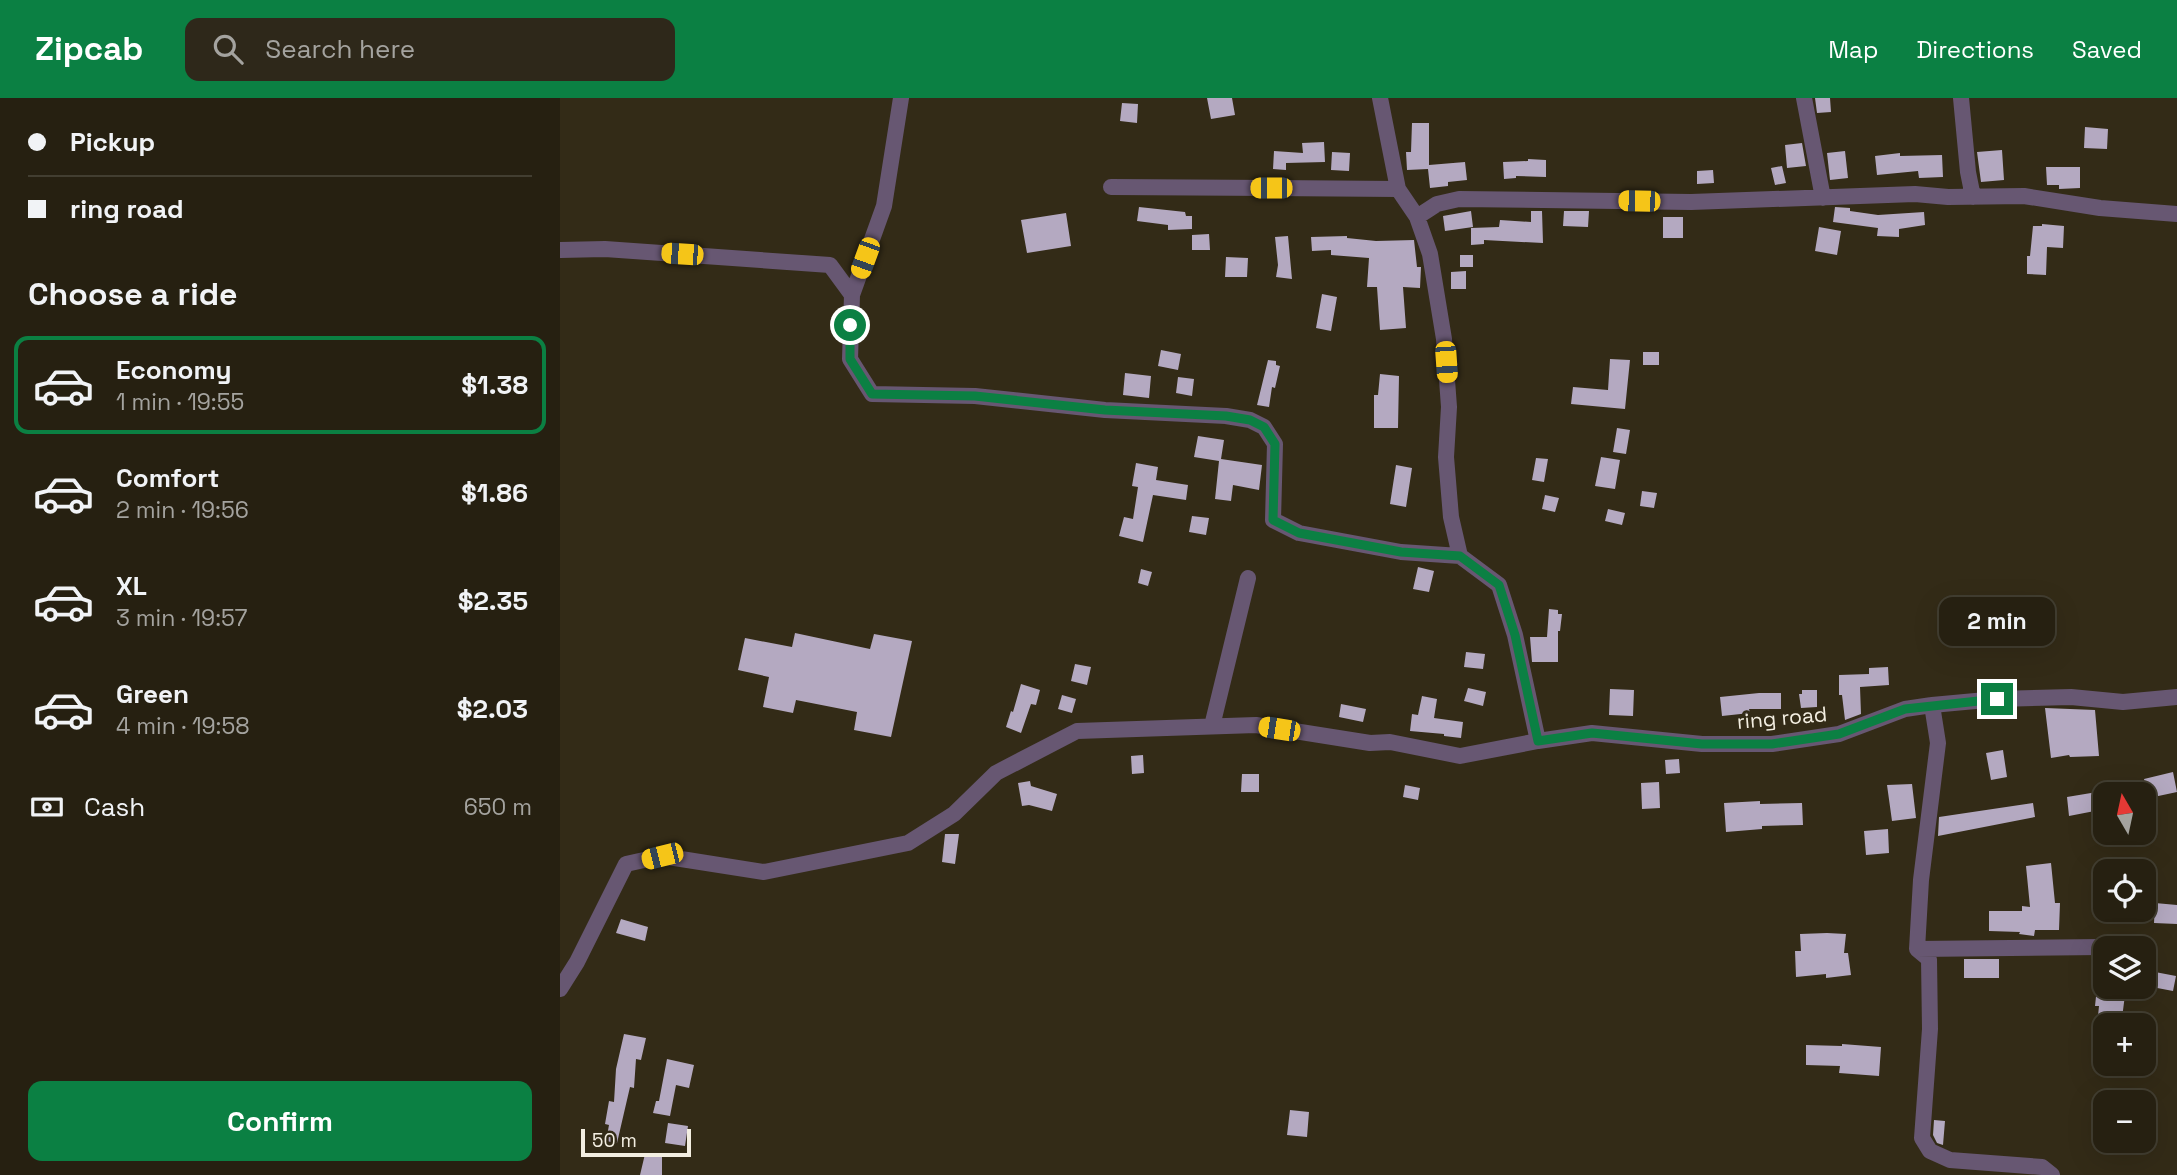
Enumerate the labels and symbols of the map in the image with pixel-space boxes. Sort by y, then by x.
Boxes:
car [1251,178,1293,199]
car [1618,190,1661,212]
car [848,235,883,281]
car [661,242,704,266]
route start [834,309,866,341]
car [1435,340,1458,384]
callout: 2 min [1939,598,2055,646]
route end [1981,683,2013,715]
street label: ring road [1736,700,1828,735]
car [1257,715,1302,743]
north arrow [2093,782,2156,845]
car [640,841,685,871]
scale bar [581,1126,691,1158]

